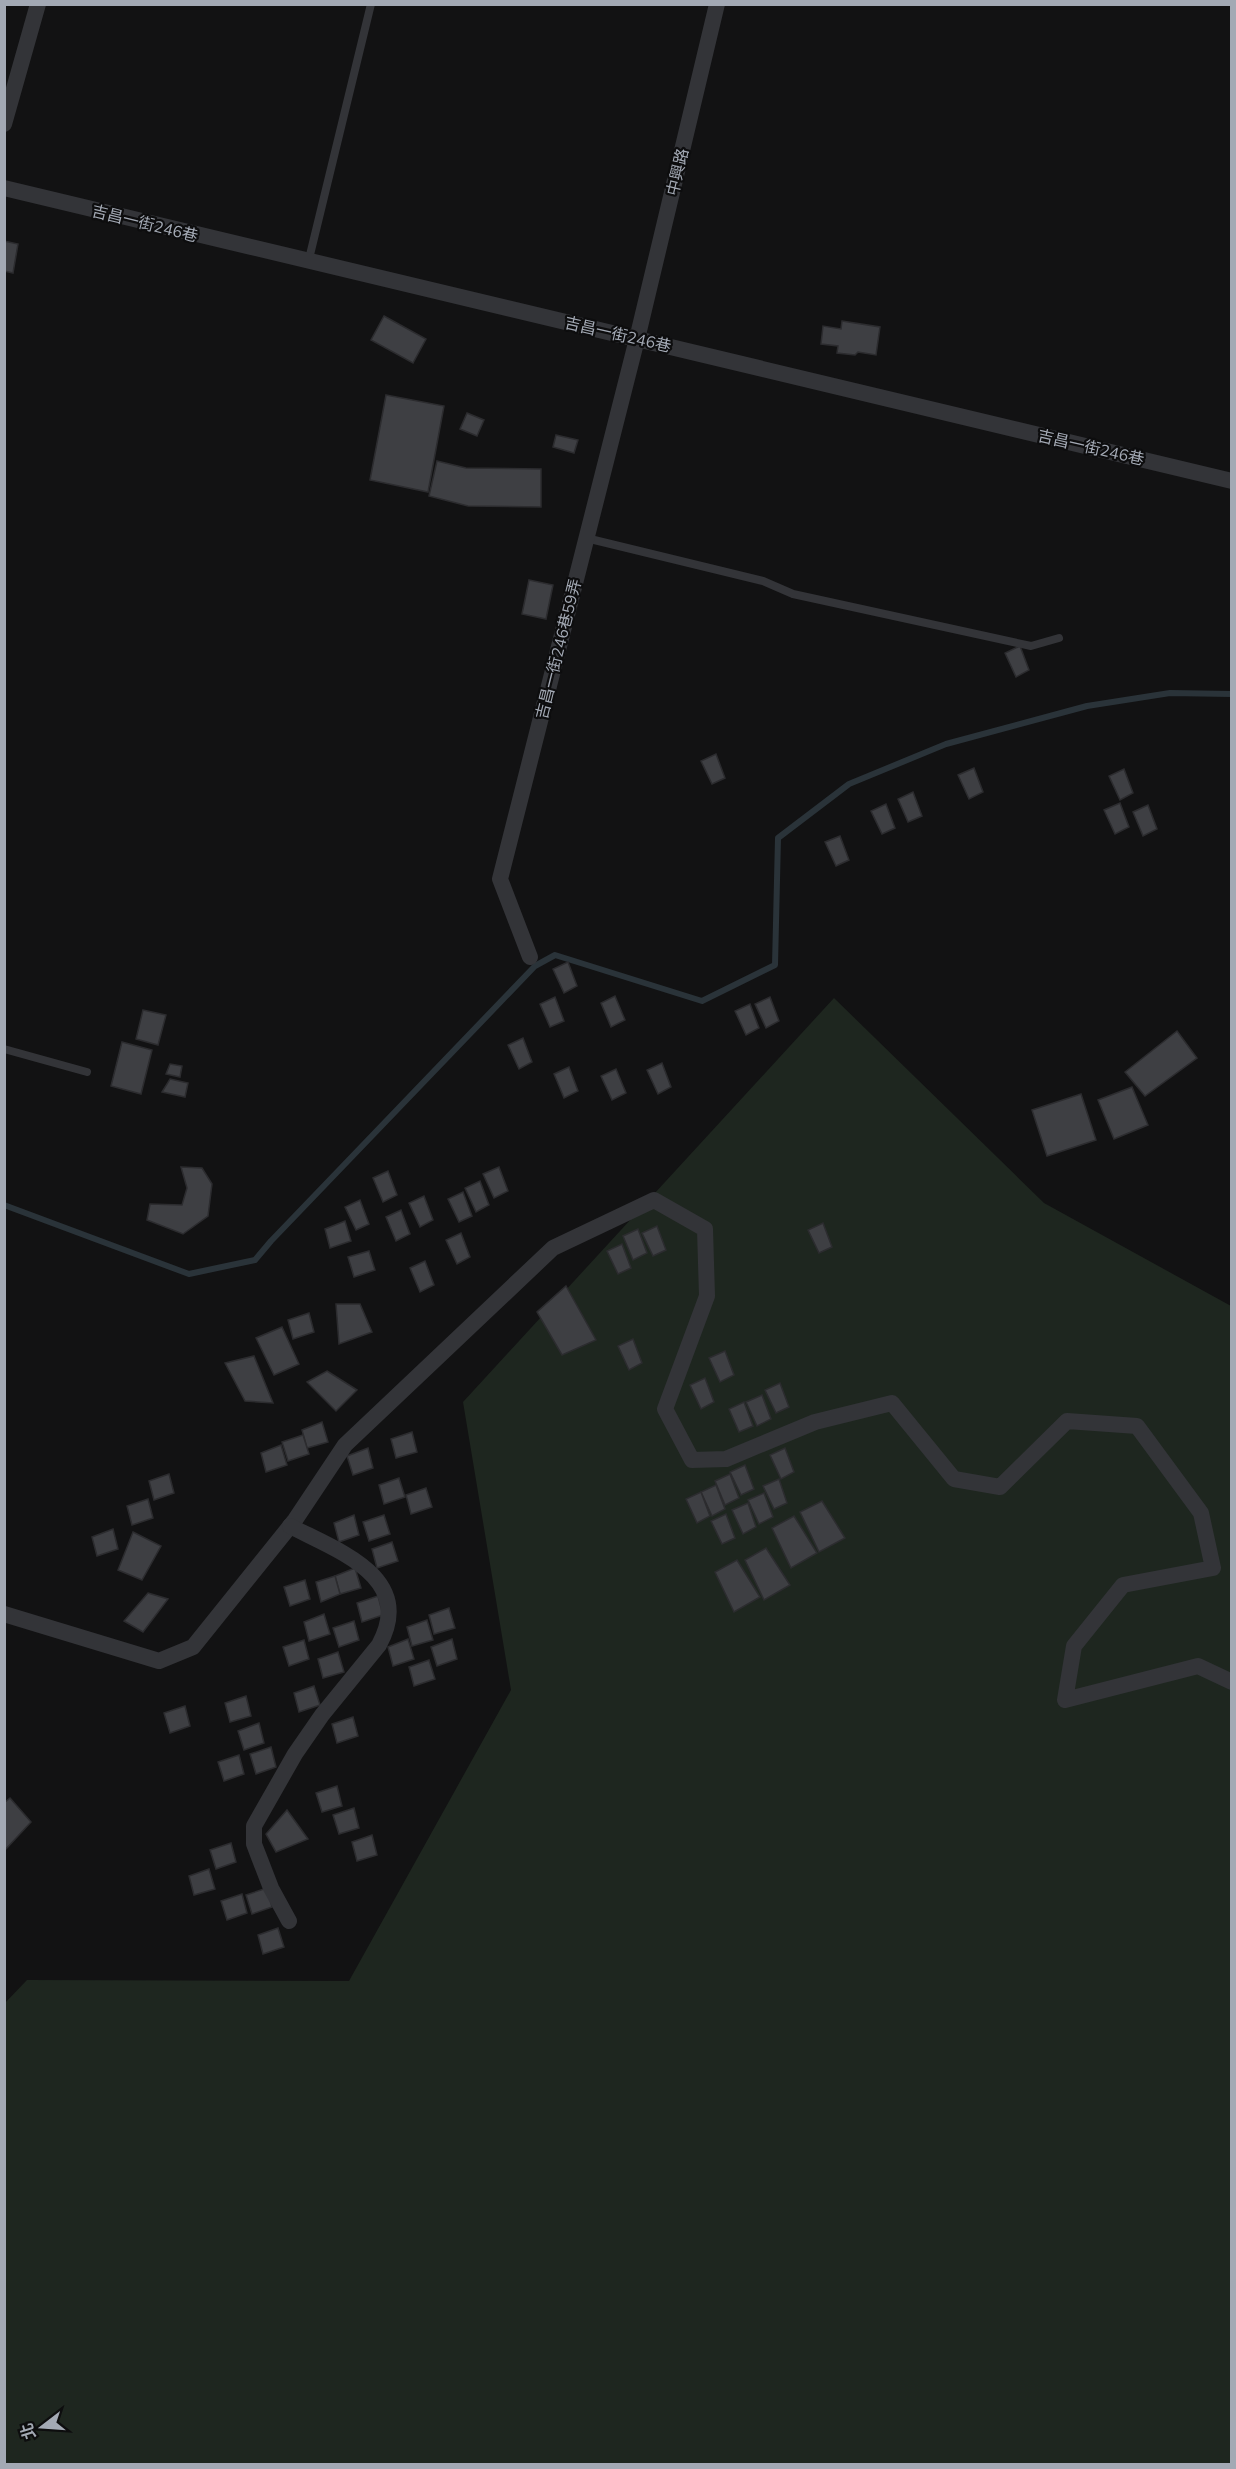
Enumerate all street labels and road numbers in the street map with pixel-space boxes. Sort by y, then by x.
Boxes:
street label: 中興路 [662,146,694,198]
street label: 吉昌一街246巷 [89,200,200,248]
street label: 吉昌一街246巷 [562,312,673,358]
street label: 吉昌一街246巷 [1035,425,1146,471]
street label: 吉昌一街246巷59弄 [531,577,587,722]

